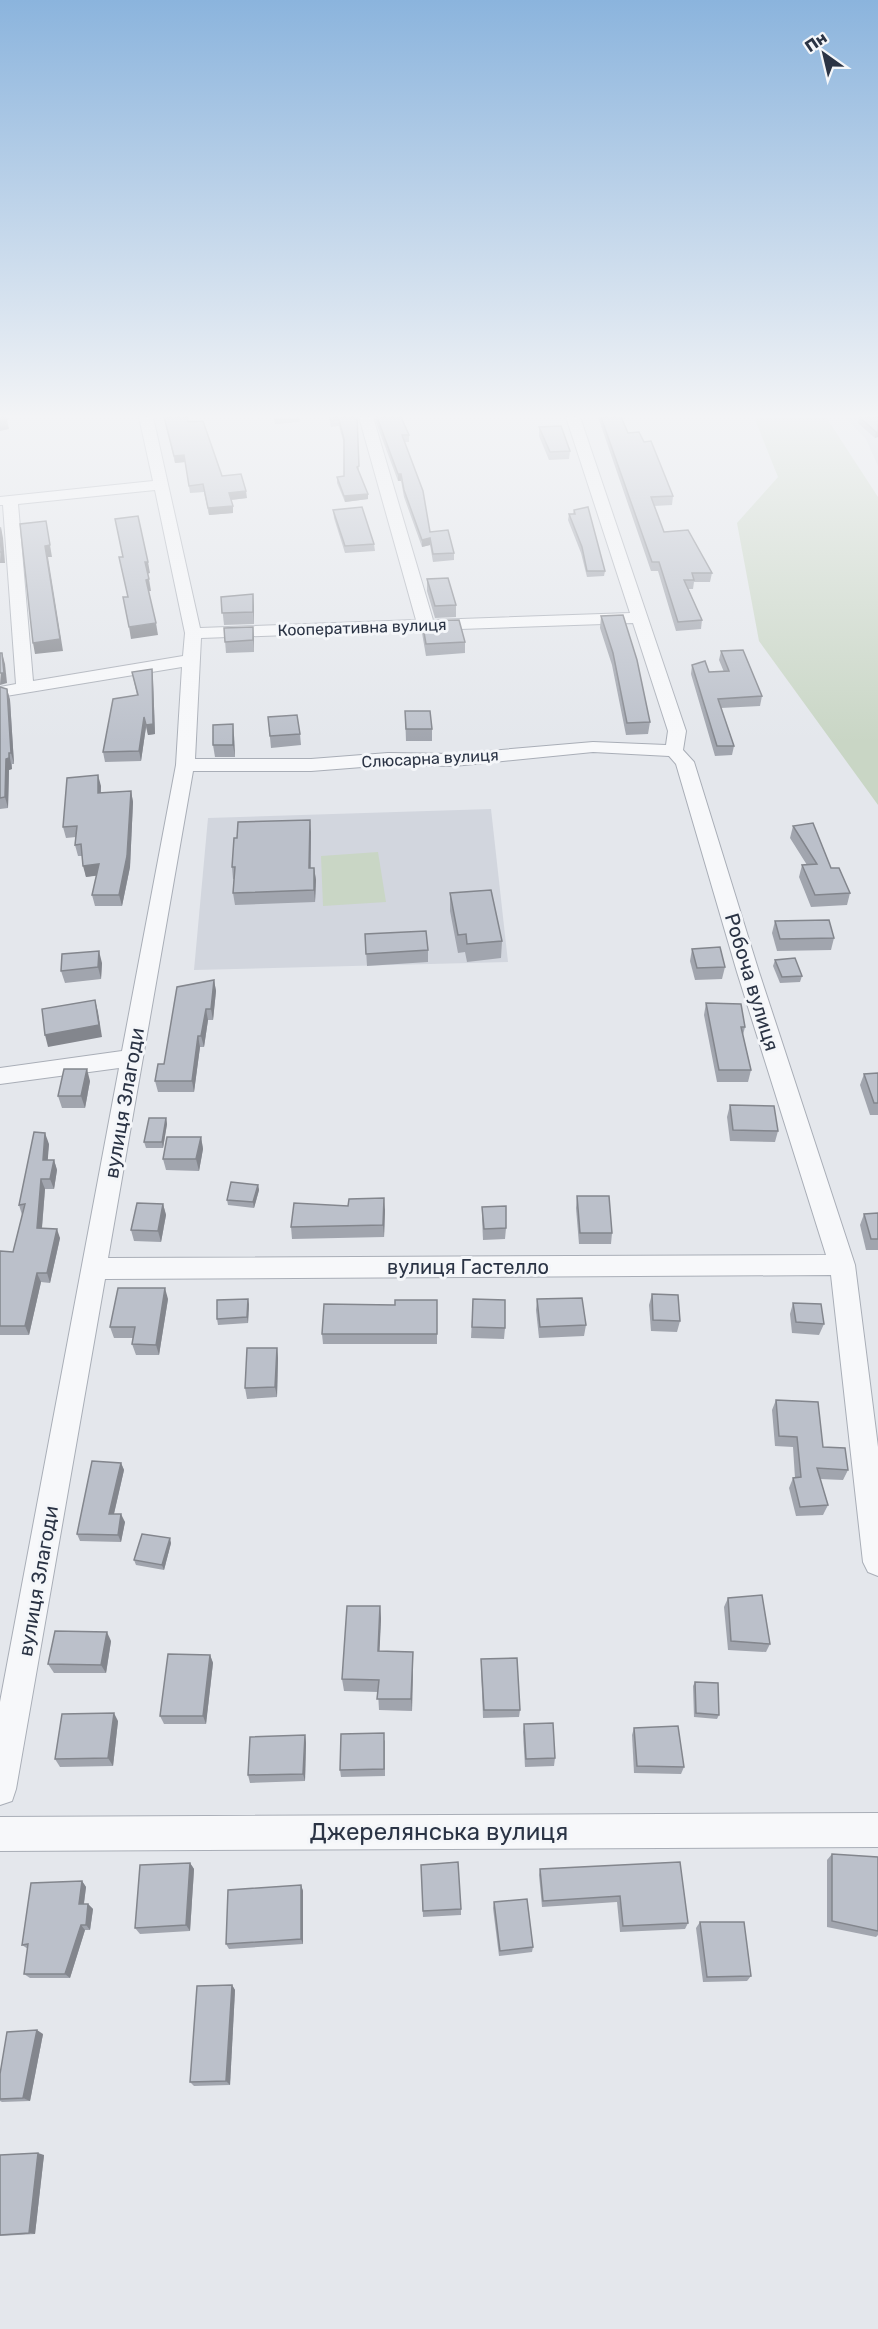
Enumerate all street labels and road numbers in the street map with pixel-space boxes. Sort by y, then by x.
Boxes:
street label: Кооперативна вулиця [277,615,447,640]
street label: Слюсарна вулиця [361,745,499,772]
street label: Робоча вулиця [720,910,784,1054]
street label: вулиця Злагоди [99,1026,149,1180]
street label: вулиця Гастелло [387,1255,549,1279]
street label: вулиця Злагоди [13,1504,63,1658]
street label: Джерелянська вулиця [310,1818,568,1846]

